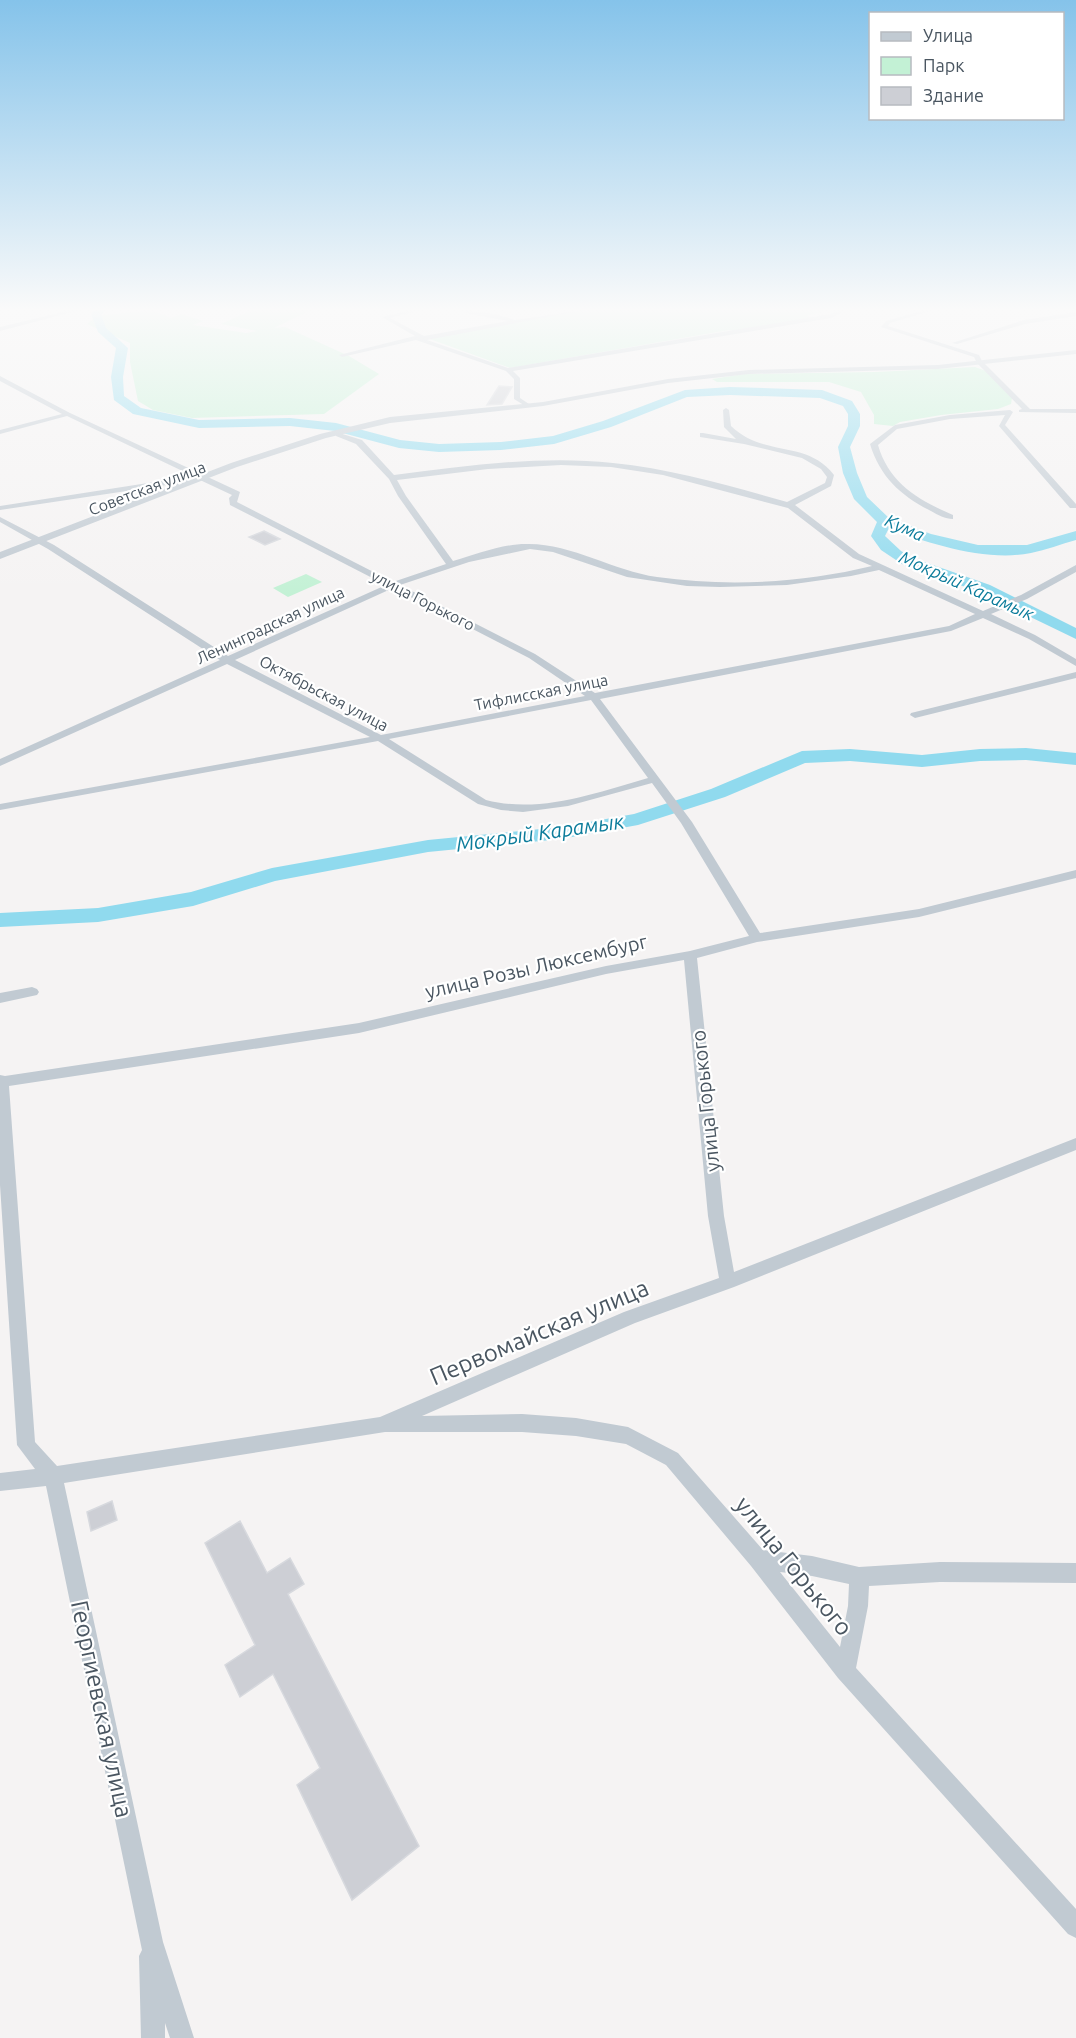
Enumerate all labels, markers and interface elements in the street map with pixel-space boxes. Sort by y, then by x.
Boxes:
legend [869,12,1064,120]
text: Улица [923,25,973,45]
text: Парк [923,55,964,75]
text: Здание [923,85,984,105]
street label: Советская улица [86,457,208,519]
water label: Кума [882,510,928,545]
water label: Мокрый Карамык [897,546,1038,624]
street label: улица Горького [368,566,478,634]
street label: Ленинградская улица [193,583,347,667]
street label: Октябрьская улица [256,651,392,735]
street label: Тифлисская улица [473,670,609,714]
water label: Мокрый Карамык [454,808,626,856]
street label: улица Розы Люксембург [423,929,649,1003]
street label: улица Горького [686,1029,724,1173]
street label: Первомайская улица [426,1274,652,1390]
street label: улица Горького [730,1491,858,1641]
street label: Георгиевская улица [66,1598,138,1820]

